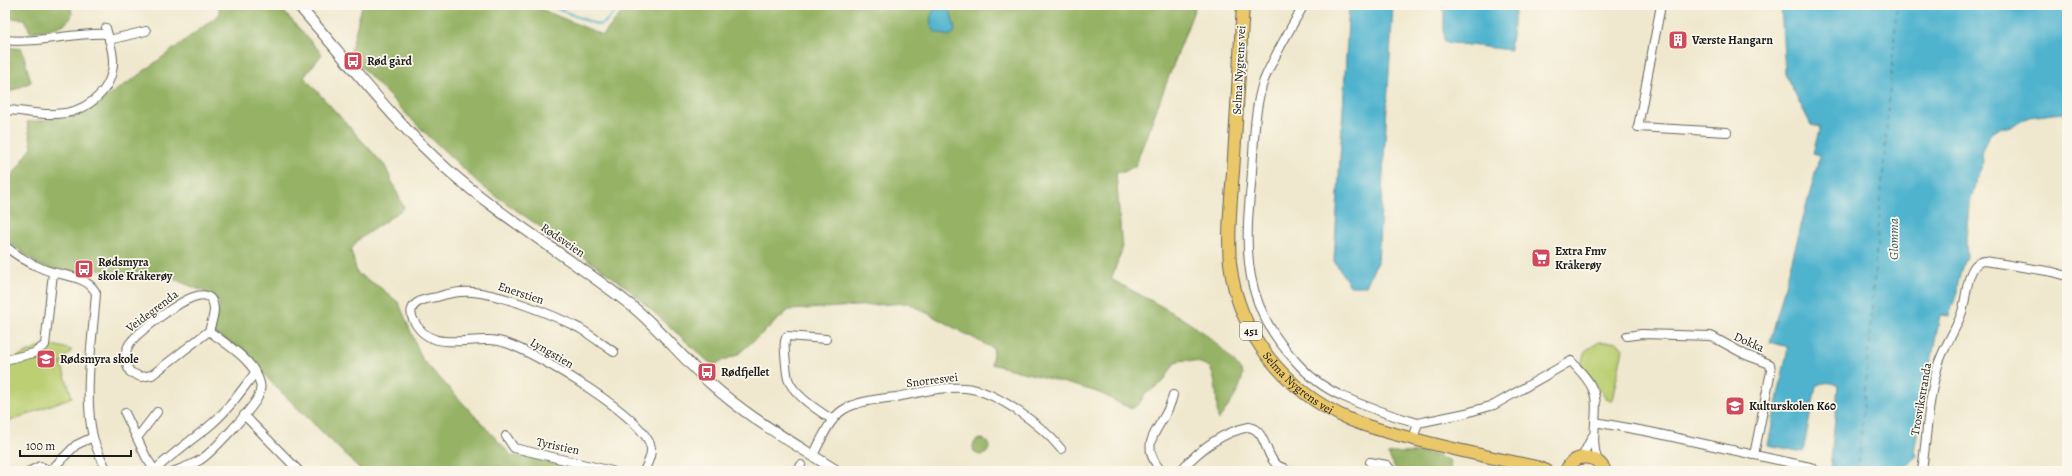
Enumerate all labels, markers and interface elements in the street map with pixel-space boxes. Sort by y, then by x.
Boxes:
street label: Selma Nygrens vei [1229,25,1249,115]
building icon: Værste Hangarn [1667,29,1689,51]
place label: Værste Hangarn [1691,32,1773,48]
bus stop icon: Rød gård [342,50,364,72]
place label: Rød gård [367,53,413,69]
water label: Glomma [1885,218,1902,260]
street label: Rødsveien [538,219,589,261]
place label: Extra Fmv Kråkerøy [1555,243,1607,273]
supermarket icon: Extra Fmv Kråkerøy [1530,247,1552,269]
place label: Rødsmyra skole Kråkerøy [98,254,173,284]
bus stop icon: Rødsmyra skole Kråkerøy [73,258,95,280]
street label: Enerstien [496,278,546,308]
street label: Veidegrenda [122,286,182,336]
road number: 451 [1240,322,1262,340]
street label: Dokka [1731,328,1767,356]
street label: Lyngstien [527,334,577,372]
school or university icon: Rødsmyra skole [35,348,57,370]
street label: Selma Nygrens vei [1259,348,1336,418]
place label: Rødsmyra skole [60,351,139,367]
bus stop icon: Rødfjellet [696,361,718,383]
street label: Trosvikstranda [1907,361,1935,437]
place label: Rødfjellet [721,364,770,380]
street label: Snorresvei [905,369,959,391]
school or university icon: Kulturskolen K60 [1724,395,1746,417]
place label: Kulturskolen K60 [1749,398,1836,414]
scale bar [20,432,131,458]
street label: Tyristien [535,434,581,458]
text: 100 m [26,438,55,454]

